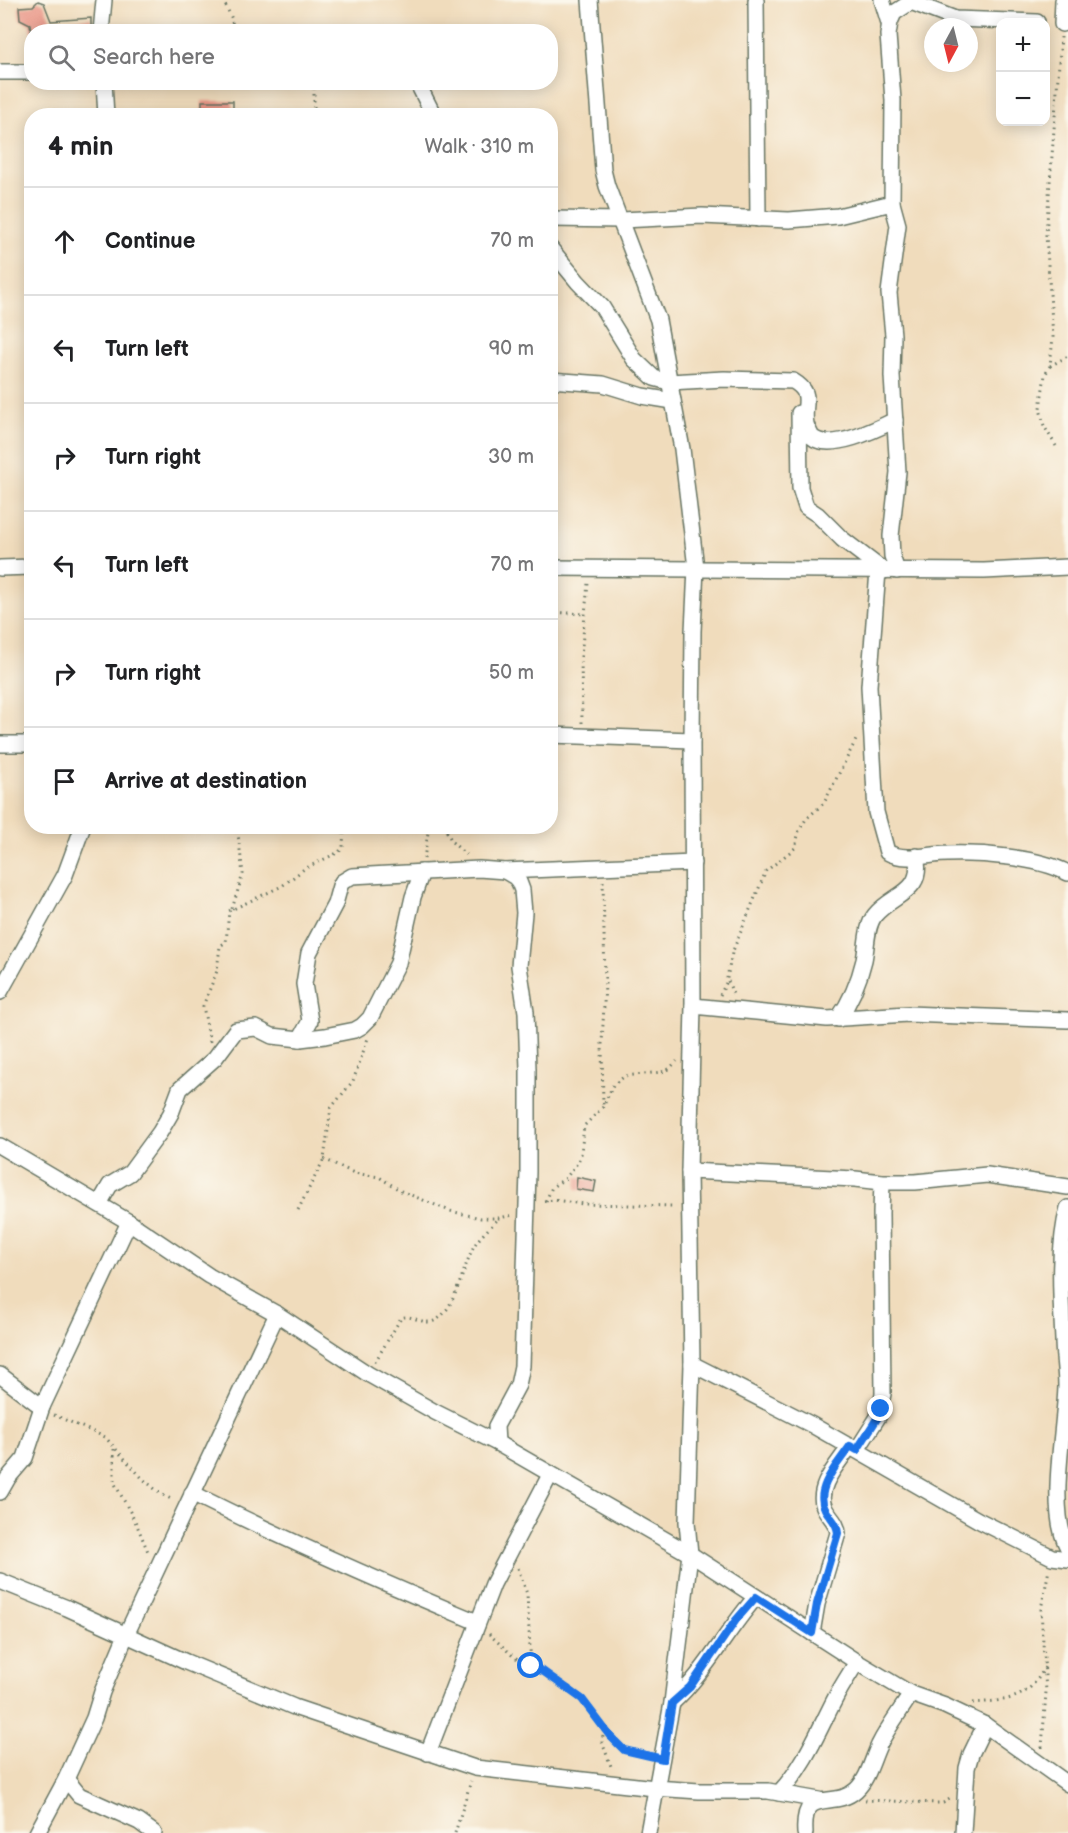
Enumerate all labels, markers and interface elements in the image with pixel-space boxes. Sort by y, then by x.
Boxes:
north arrow [924,18,978,72]
map controls [996,18,1050,126]
button: + [996,18,1050,72]
search box [24,24,558,90]
icon: search [45,41,78,74]
text: Search here [93,44,215,71]
button: − [996,72,1050,126]
text: 4 min [48,132,113,163]
text: Walk · 310 m [425,135,534,159]
icon: ahead [48,225,81,258]
text: Continue [105,228,195,255]
text: 70 m [490,229,534,253]
icon: left [48,333,81,366]
text: Turn left [105,336,189,363]
text: 90 m [489,337,534,361]
icon: right [48,441,81,474]
text: Turn right [105,444,201,471]
text: 30 m [488,445,534,469]
icon: left [48,549,81,582]
text: Turn left [105,552,189,579]
text: 70 m [490,553,534,577]
icon: right [48,657,81,690]
text: Turn right [105,660,201,687]
text: 50 m [489,661,534,685]
icon: arrive [48,765,81,798]
text: Arrive at destination [105,768,307,795]
route end [867,1395,893,1421]
route start [517,1652,543,1678]

